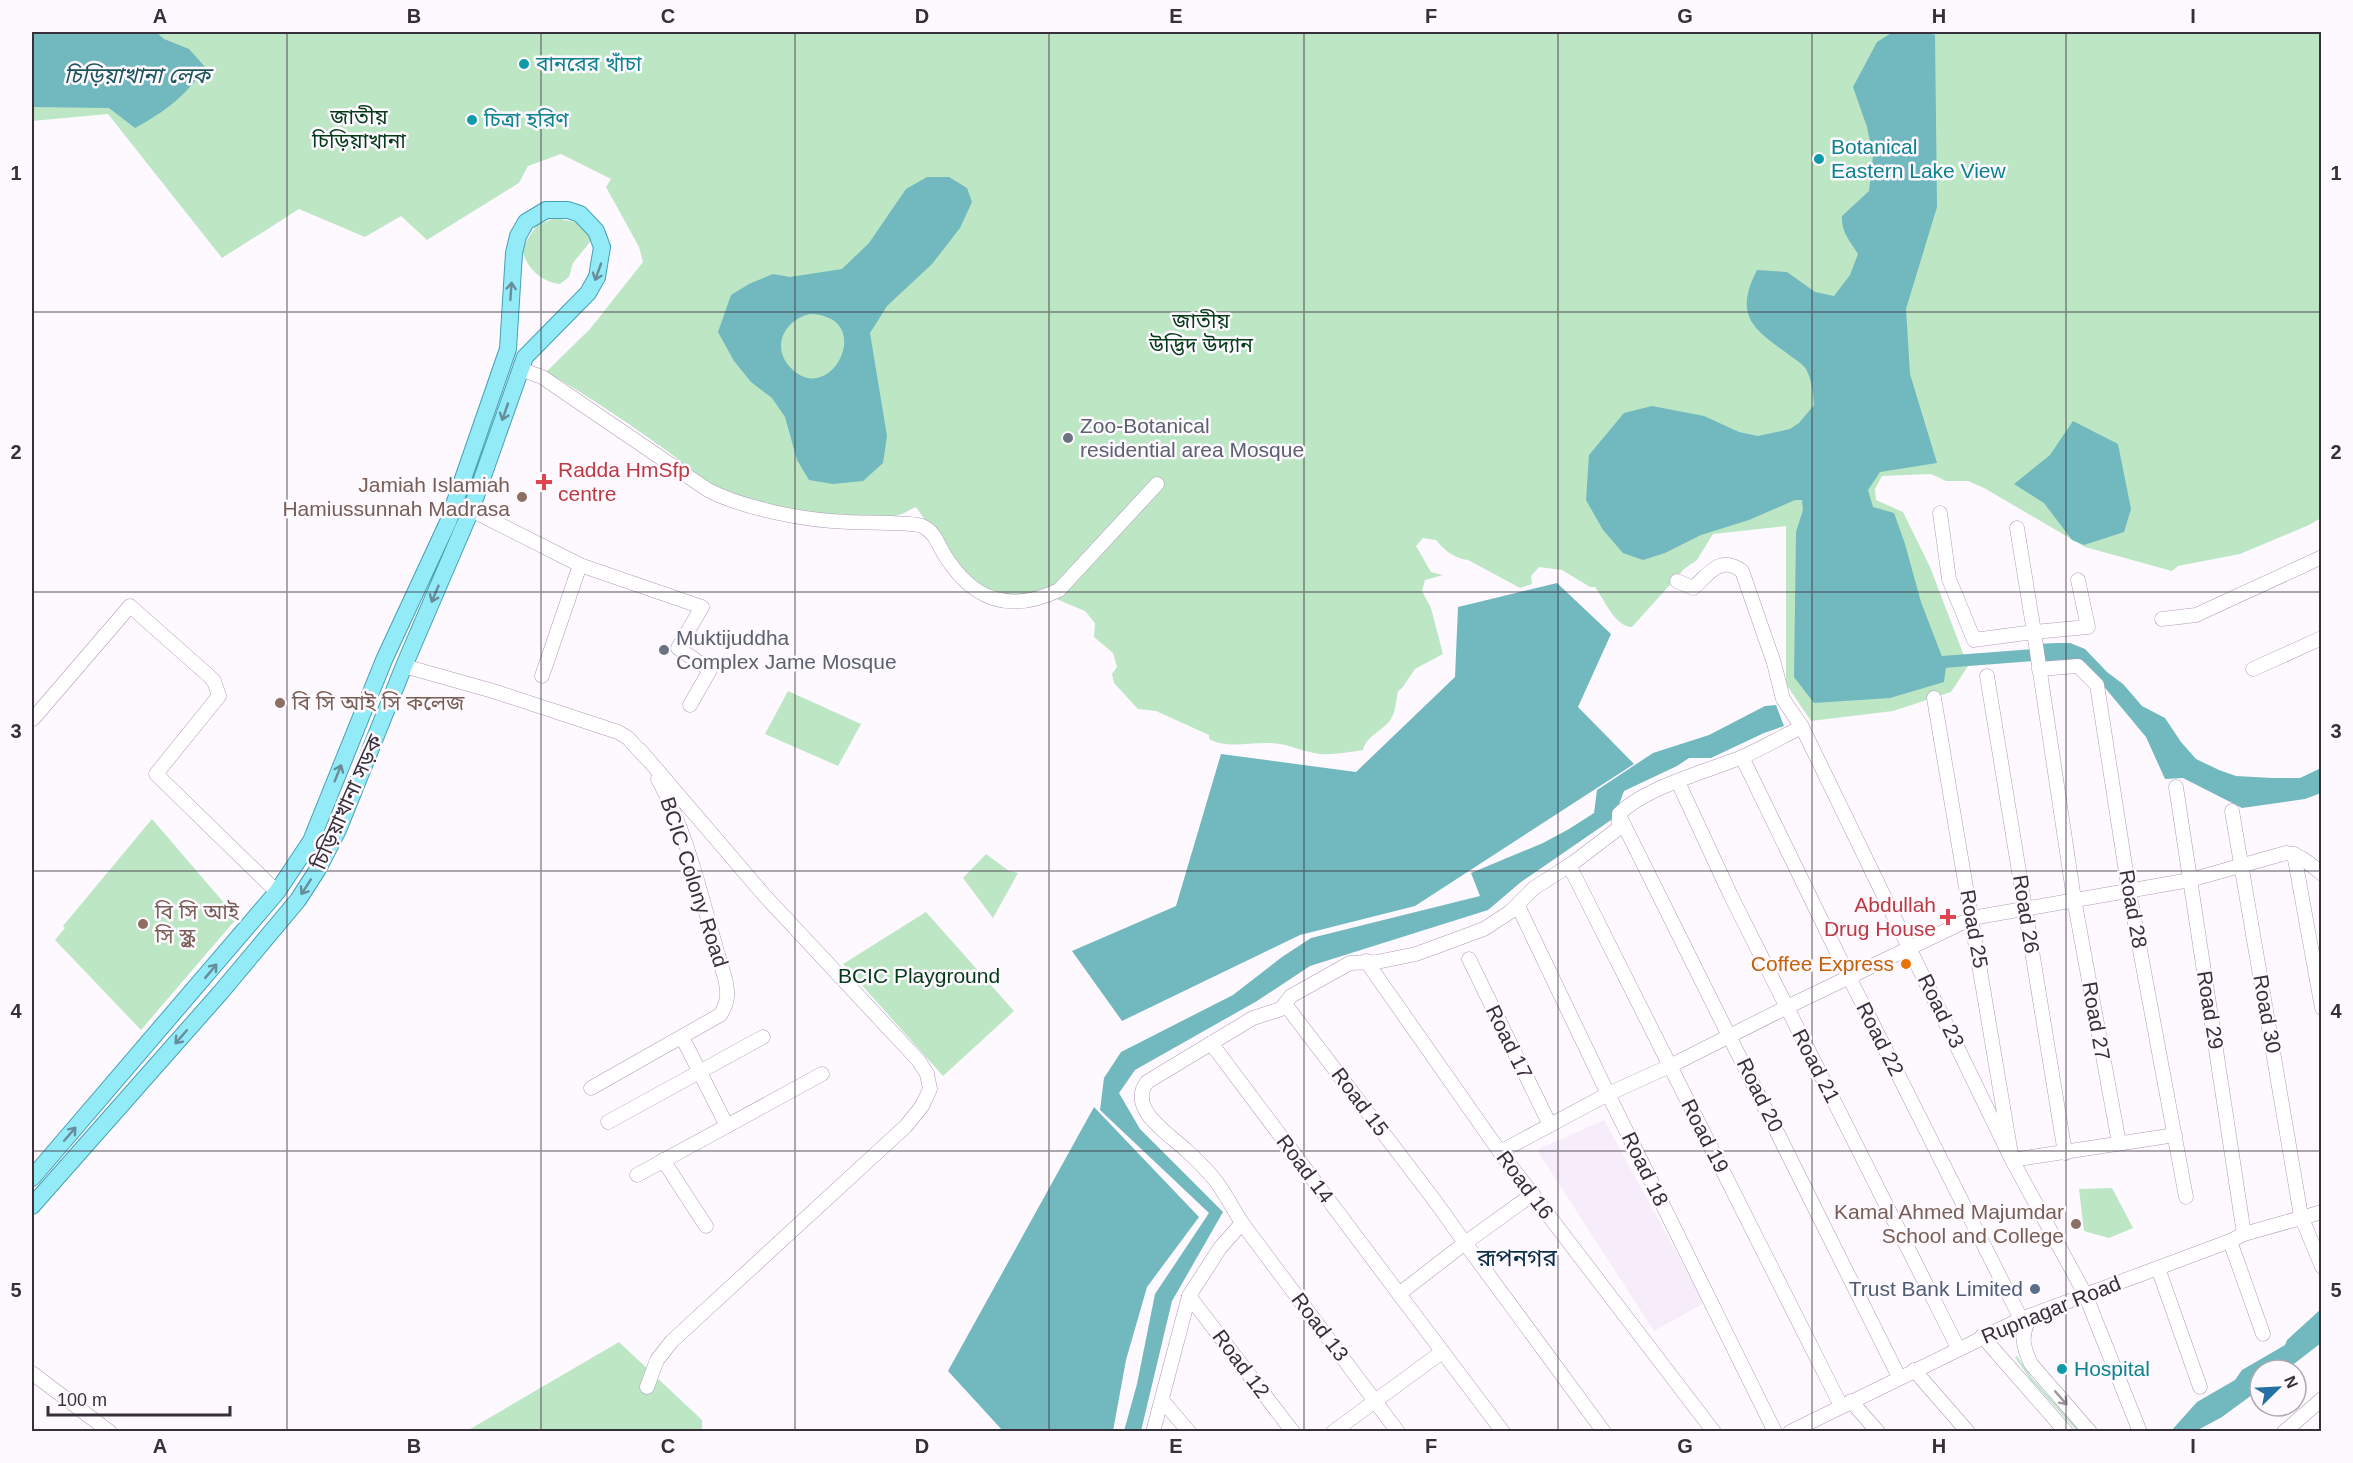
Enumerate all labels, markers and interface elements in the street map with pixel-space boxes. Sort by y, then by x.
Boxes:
text: A [153,5,167,27]
text: B [407,5,421,27]
text: C [661,5,675,27]
text: D [915,5,929,27]
text: E [1169,5,1183,27]
text: F [1425,5,1437,27]
text: G [1677,5,1693,27]
text: H [1932,5,1946,27]
text: I [2190,5,2196,27]
place label: বানরের খাঁচা [535,52,642,75]
marker: বানরের খাঁচা [517,57,531,71]
water label: চিড়িয়াখানা লেক [64,63,214,88]
park label: জাতীয় চিড়িয়াখানা [311,105,406,152]
place label: চিত্রা হরিণ [483,108,570,131]
marker: চিত্রা হরিণ [465,113,479,127]
place label: Botanical Eastern Lake View [1831,135,2007,182]
marker: Botanical Eastern Lake View [1812,152,1826,166]
text: 1 [10,162,22,184]
text: 1 [2330,162,2342,184]
one-way arrow [591,262,602,281]
one-way arrow [506,281,517,301]
park label: জাতীয় উদ্ভিদ উদ্যান [1148,309,1253,356]
one-way arrow [499,402,510,421]
place label: Zoo-Botanical residential area Mosque [1080,414,1304,461]
marker: Zoo-Botanical residential area Mosque [1061,431,1075,445]
text: 2 [10,441,22,463]
text: 2 [2330,441,2342,463]
place label: Radda HmSfp centre [558,458,690,505]
place label: Jamiah Islamiah Hamiussunnah Madrasa [282,473,510,520]
marker: Radda HmSfp centre [535,473,553,491]
marker: Jamiah Islamiah Hamiussunnah Madrasa [515,490,529,504]
one-way arrow [429,584,440,602]
place label: Muktijuddha Complex Jame Mosque [676,626,897,673]
marker: Muktijuddha Complex Jame Mosque [657,643,671,657]
place label: বি সি আই সি কলেজ [291,691,465,714]
marker: বি সি আই সি কলেজ [273,696,287,710]
text: 3 [10,720,22,742]
text: 3 [2330,720,2342,742]
street label: চিড়িয়াখানা সড়ক [306,730,387,873]
one-way arrow [333,765,344,783]
street label: BCIC Colony Road [656,794,733,970]
street label: Road 28 [2115,868,2152,950]
street label: Road 26 [2009,873,2044,955]
one-way arrow [300,878,312,895]
street label: Road 25 [1956,888,1993,970]
place label: Abdullah Drug House [1824,893,1936,940]
place label: বি সি আই সি স্কুল [154,900,240,948]
marker: Abdullah Drug House [1941,910,1955,924]
marker: বি সি আই সি স্কুল [136,917,150,931]
place label: Coffee Express [1751,952,1894,975]
marker: Coffee Express [1899,957,1913,971]
one-way arrow [204,963,217,979]
park label: BCIC Playground [838,964,1000,987]
street label: Road 29 [2193,969,2228,1051]
street label: Road 23 [1914,970,1969,1052]
street label: Road 30 [2249,973,2286,1055]
street label: Road 27 [2078,980,2115,1062]
street label: Road 22 [1852,998,1909,1079]
text: 4 [10,1000,22,1022]
text: 4 [2330,1000,2342,1022]
street label: Road 17 [1482,1001,1537,1083]
street label: Road 21 [1788,1025,1845,1106]
one-way arrow [174,1029,188,1044]
street label: Road 20 [1733,1054,1788,1136]
street label: Road 15 [1327,1063,1393,1140]
street label: Road 19 [1677,1095,1734,1176]
one-way arrow [63,1127,77,1142]
street label: Road 18 [1618,1128,1673,1210]
street label: Road 14 [1272,1130,1339,1208]
street label: Road 16 [1492,1146,1558,1223]
place label: Kamal Ahmed Majumdar School and College [1834,1200,2064,1247]
marker: Kamal Ahmed Majumdar School and College [2069,1217,2083,1231]
district label: রূপনগর [1476,1244,1558,1271]
street label: Rupnagar Road [1978,1271,2124,1348]
place label: Trust Bank Limited [1849,1277,2023,1300]
text: 5 [10,1279,22,1301]
text: 5 [2330,1279,2342,1301]
marker: Trust Bank Limited [2028,1282,2042,1296]
street label: Road 13 [1287,1288,1353,1365]
street label: Road 12 [1208,1325,1274,1402]
place label: Hospital [2074,1357,2150,1380]
north arrow [2248,1358,2308,1418]
marker: Hospital [2055,1362,2069,1376]
text: N [2281,1373,2301,1391]
scale bar [48,1379,230,1417]
text: 100 m [57,1390,107,1410]
one-way arrow [2054,1390,2068,1405]
text: A [153,1435,167,1457]
text: B [407,1435,421,1457]
text: C [661,1435,675,1457]
text: D [915,1435,929,1457]
text: E [1169,1435,1183,1457]
text: F [1425,1435,1437,1457]
text: G [1677,1435,1693,1457]
text: H [1932,1435,1946,1457]
text: I [2190,1435,2196,1457]

